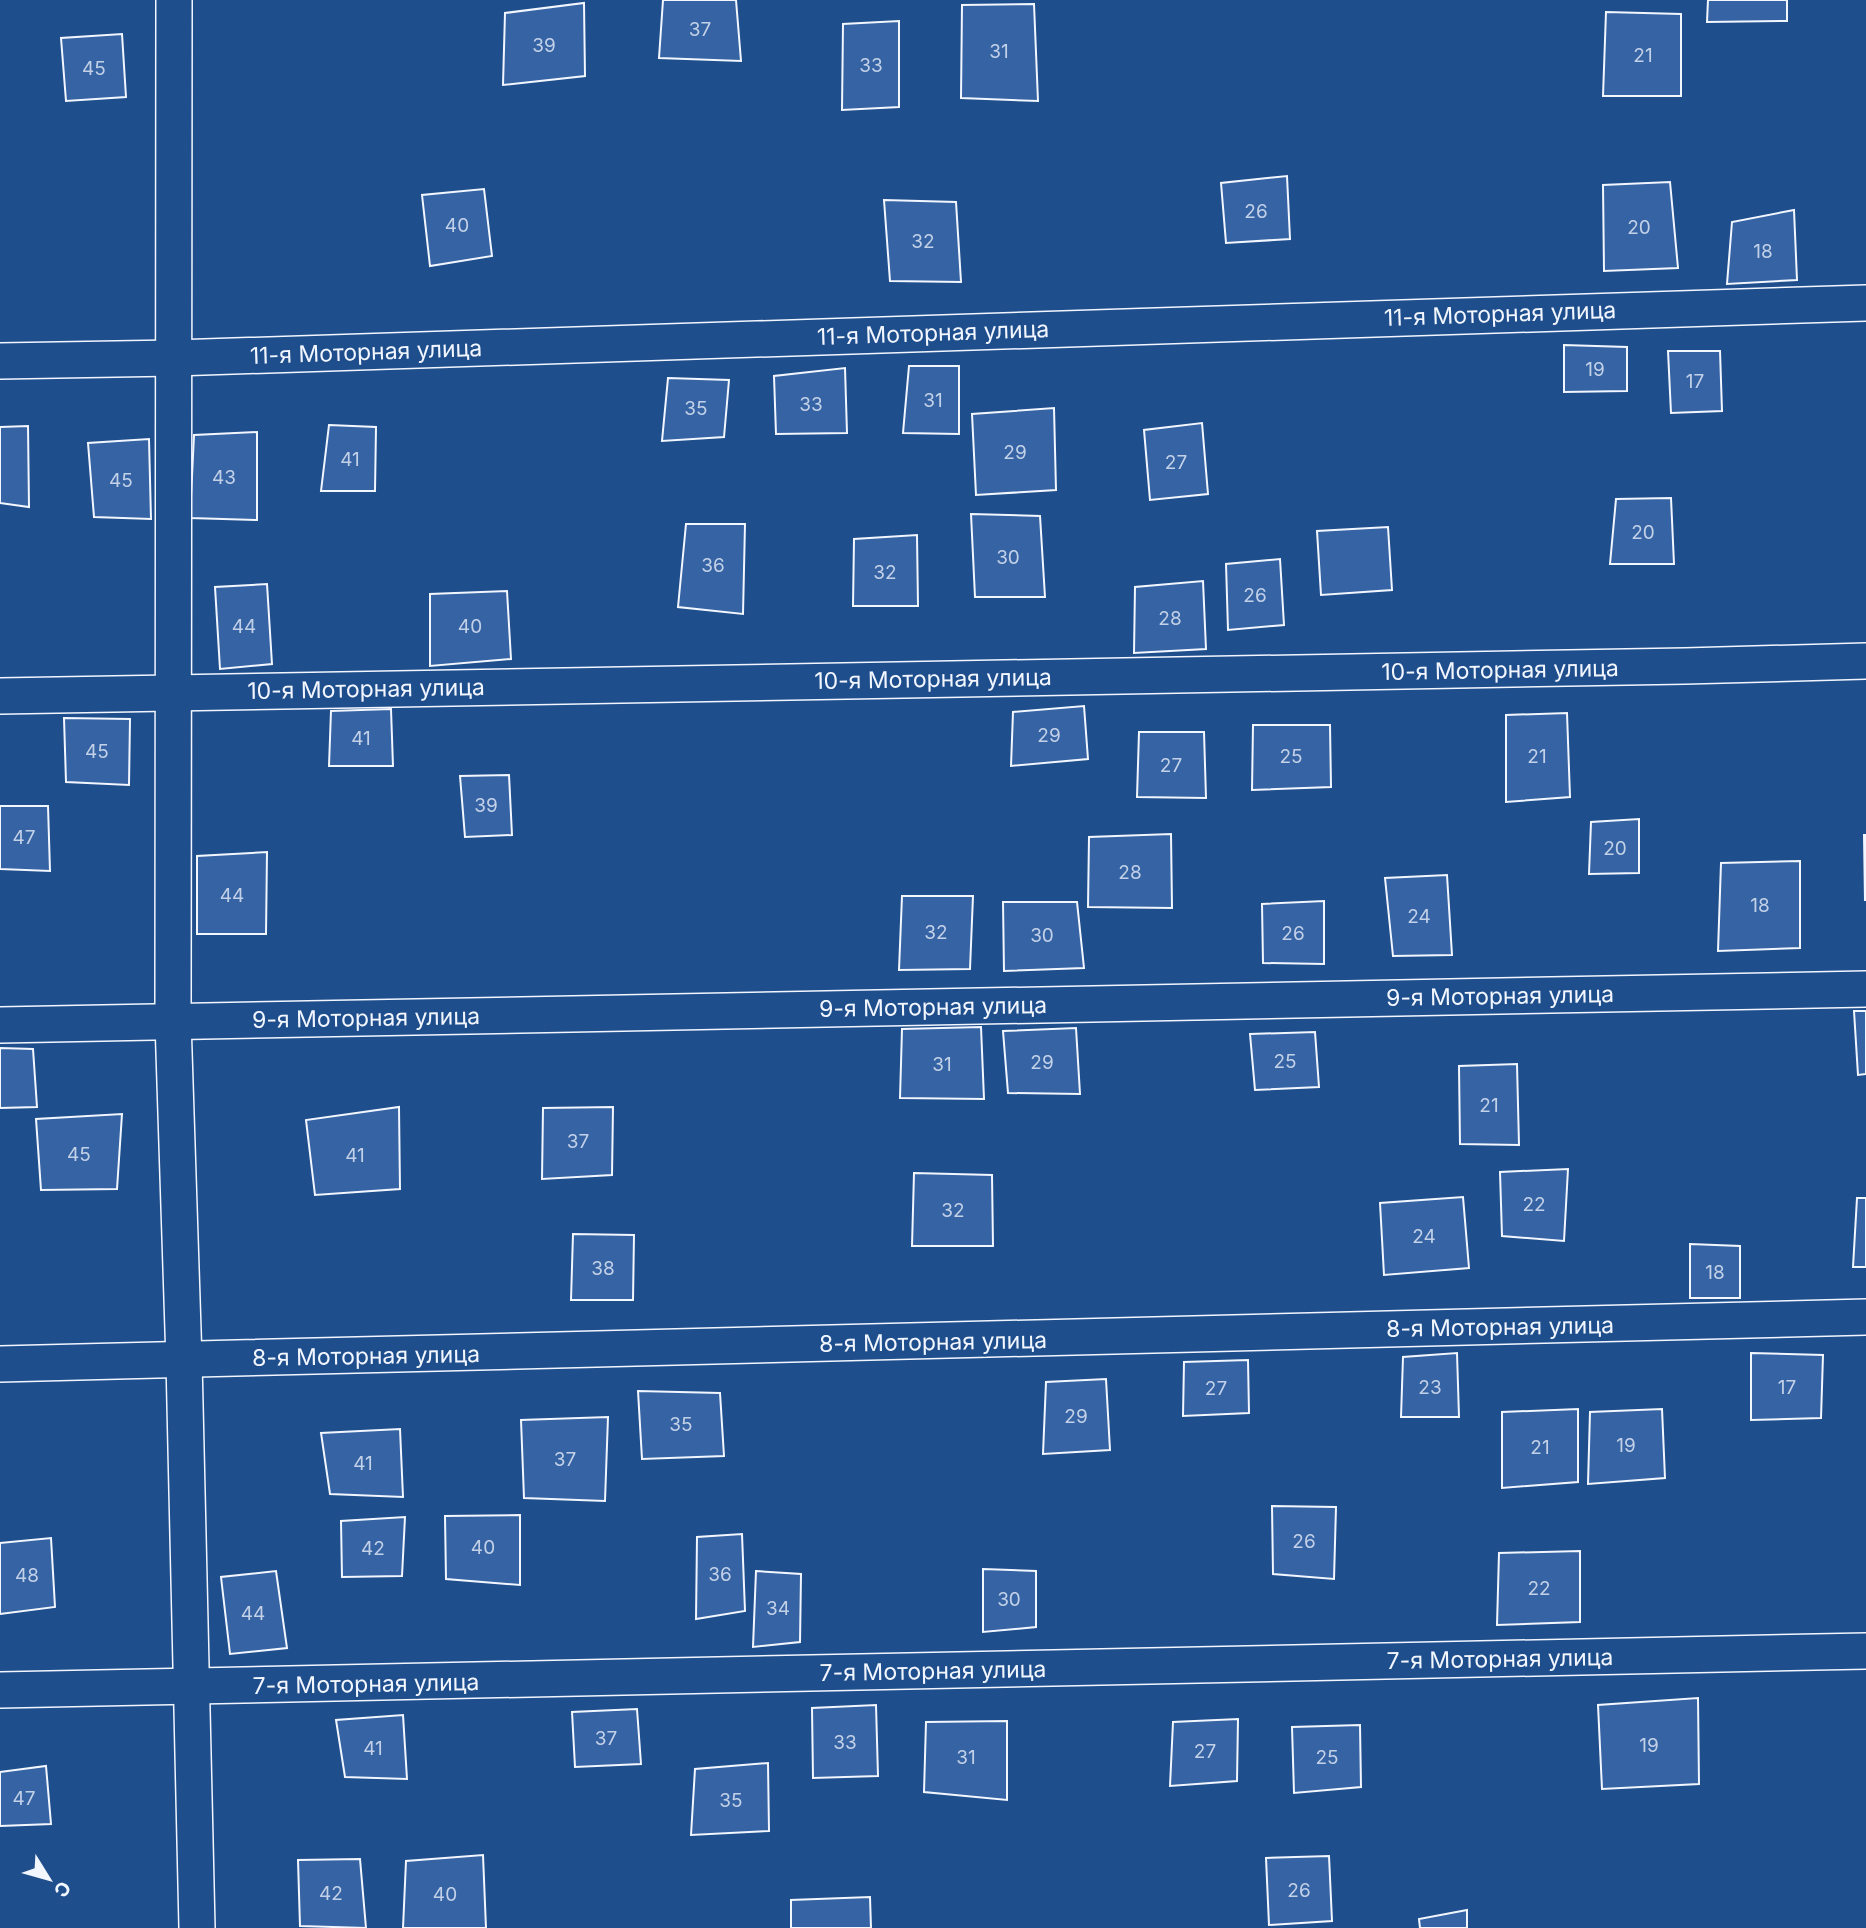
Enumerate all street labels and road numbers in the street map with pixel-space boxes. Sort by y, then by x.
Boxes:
street label: 11-я Моторная улица [1383,296,1617,332]
street label: 11-я Моторная улица [816,315,1050,351]
street label: 11-я Моторная улица [249,334,483,370]
street label: 10-я Моторная улица [1381,654,1619,686]
street label: 10-я Моторная улица [814,663,1052,695]
street label: 10-я Моторная улица [247,673,485,705]
street label: 9-я Моторная улица [1386,980,1614,1012]
street label: 9-я Моторная улица [819,991,1047,1023]
street label: 9-я Моторная улица [252,1002,480,1034]
street label: 8-я Моторная улица [1386,1311,1614,1343]
street label: 8-я Моторная улица [819,1326,1047,1358]
street label: 8-я Моторная улица [252,1340,480,1372]
street label: 7-я Моторная улица [1386,1643,1614,1675]
street label: 7-я Моторная улица [819,1655,1047,1687]
street label: 7-я Моторная улица [252,1668,480,1700]

